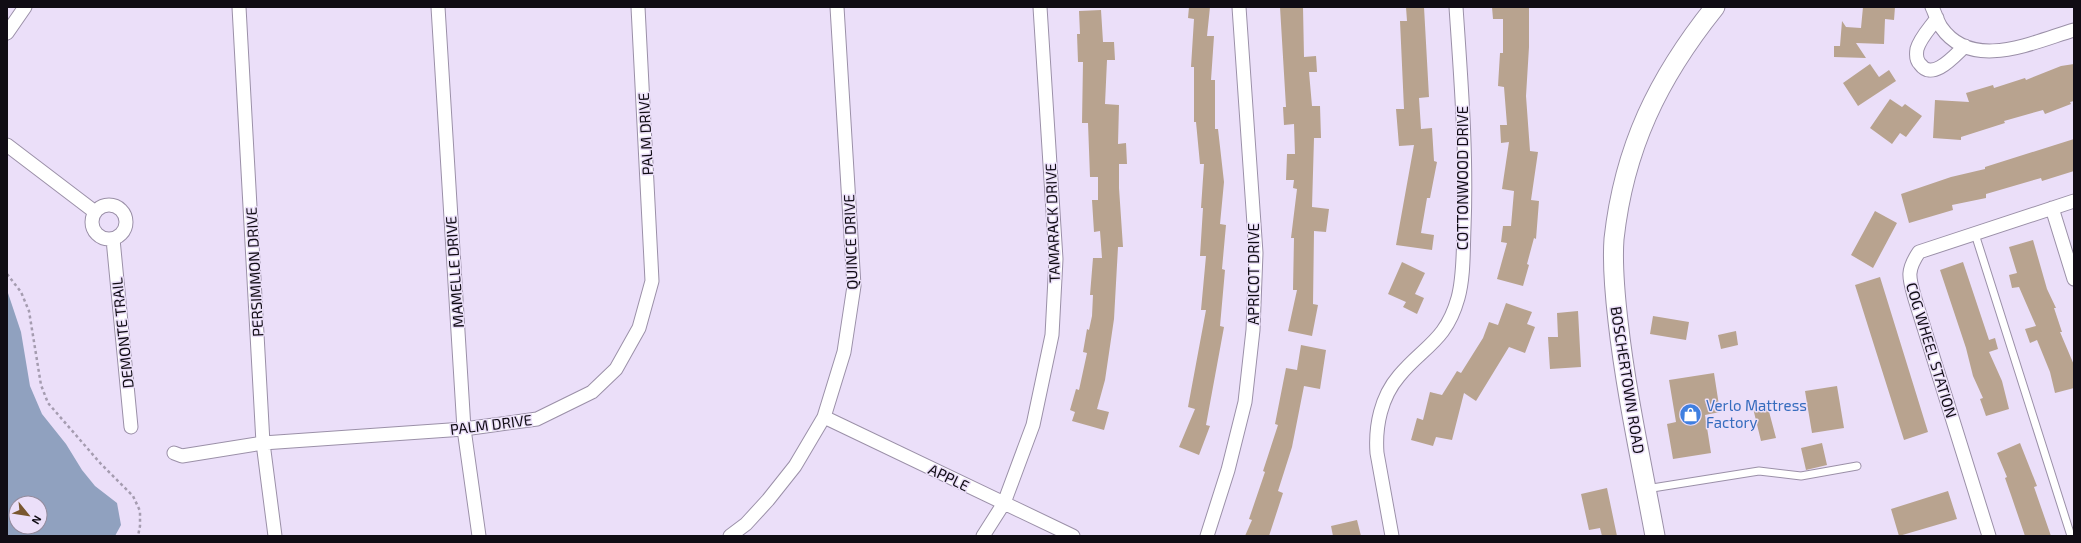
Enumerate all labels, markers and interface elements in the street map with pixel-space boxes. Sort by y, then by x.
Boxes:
street label: PALM DRIVE [634,92,656,176]
street label: COTTONWOOD DRIVE [1453,106,1471,250]
street label: TAMARACK DRIVE [1041,163,1063,283]
street label: QUINCE DRIVE [839,194,862,290]
street label: PERSIMMON DRIVE [242,207,266,337]
street label: MAMELLE DRIVE [441,216,467,328]
street label: APRICOT DRIVE [1244,223,1262,325]
street label: DEMONTE TRAIL [107,276,137,389]
street label: COG WHEEL STATION [1903,280,1961,420]
street label: BOSCHERTOWN ROAD [1607,305,1649,455]
place label: Verlo Mattress Factory [1706,396,1807,431]
shop icon: Verlo Mattress Factory [1678,401,1704,427]
street label: PALM DRIVE [449,410,533,438]
street label: APPLE [926,459,972,495]
north arrow [8,495,48,535]
text: N [29,514,45,527]

